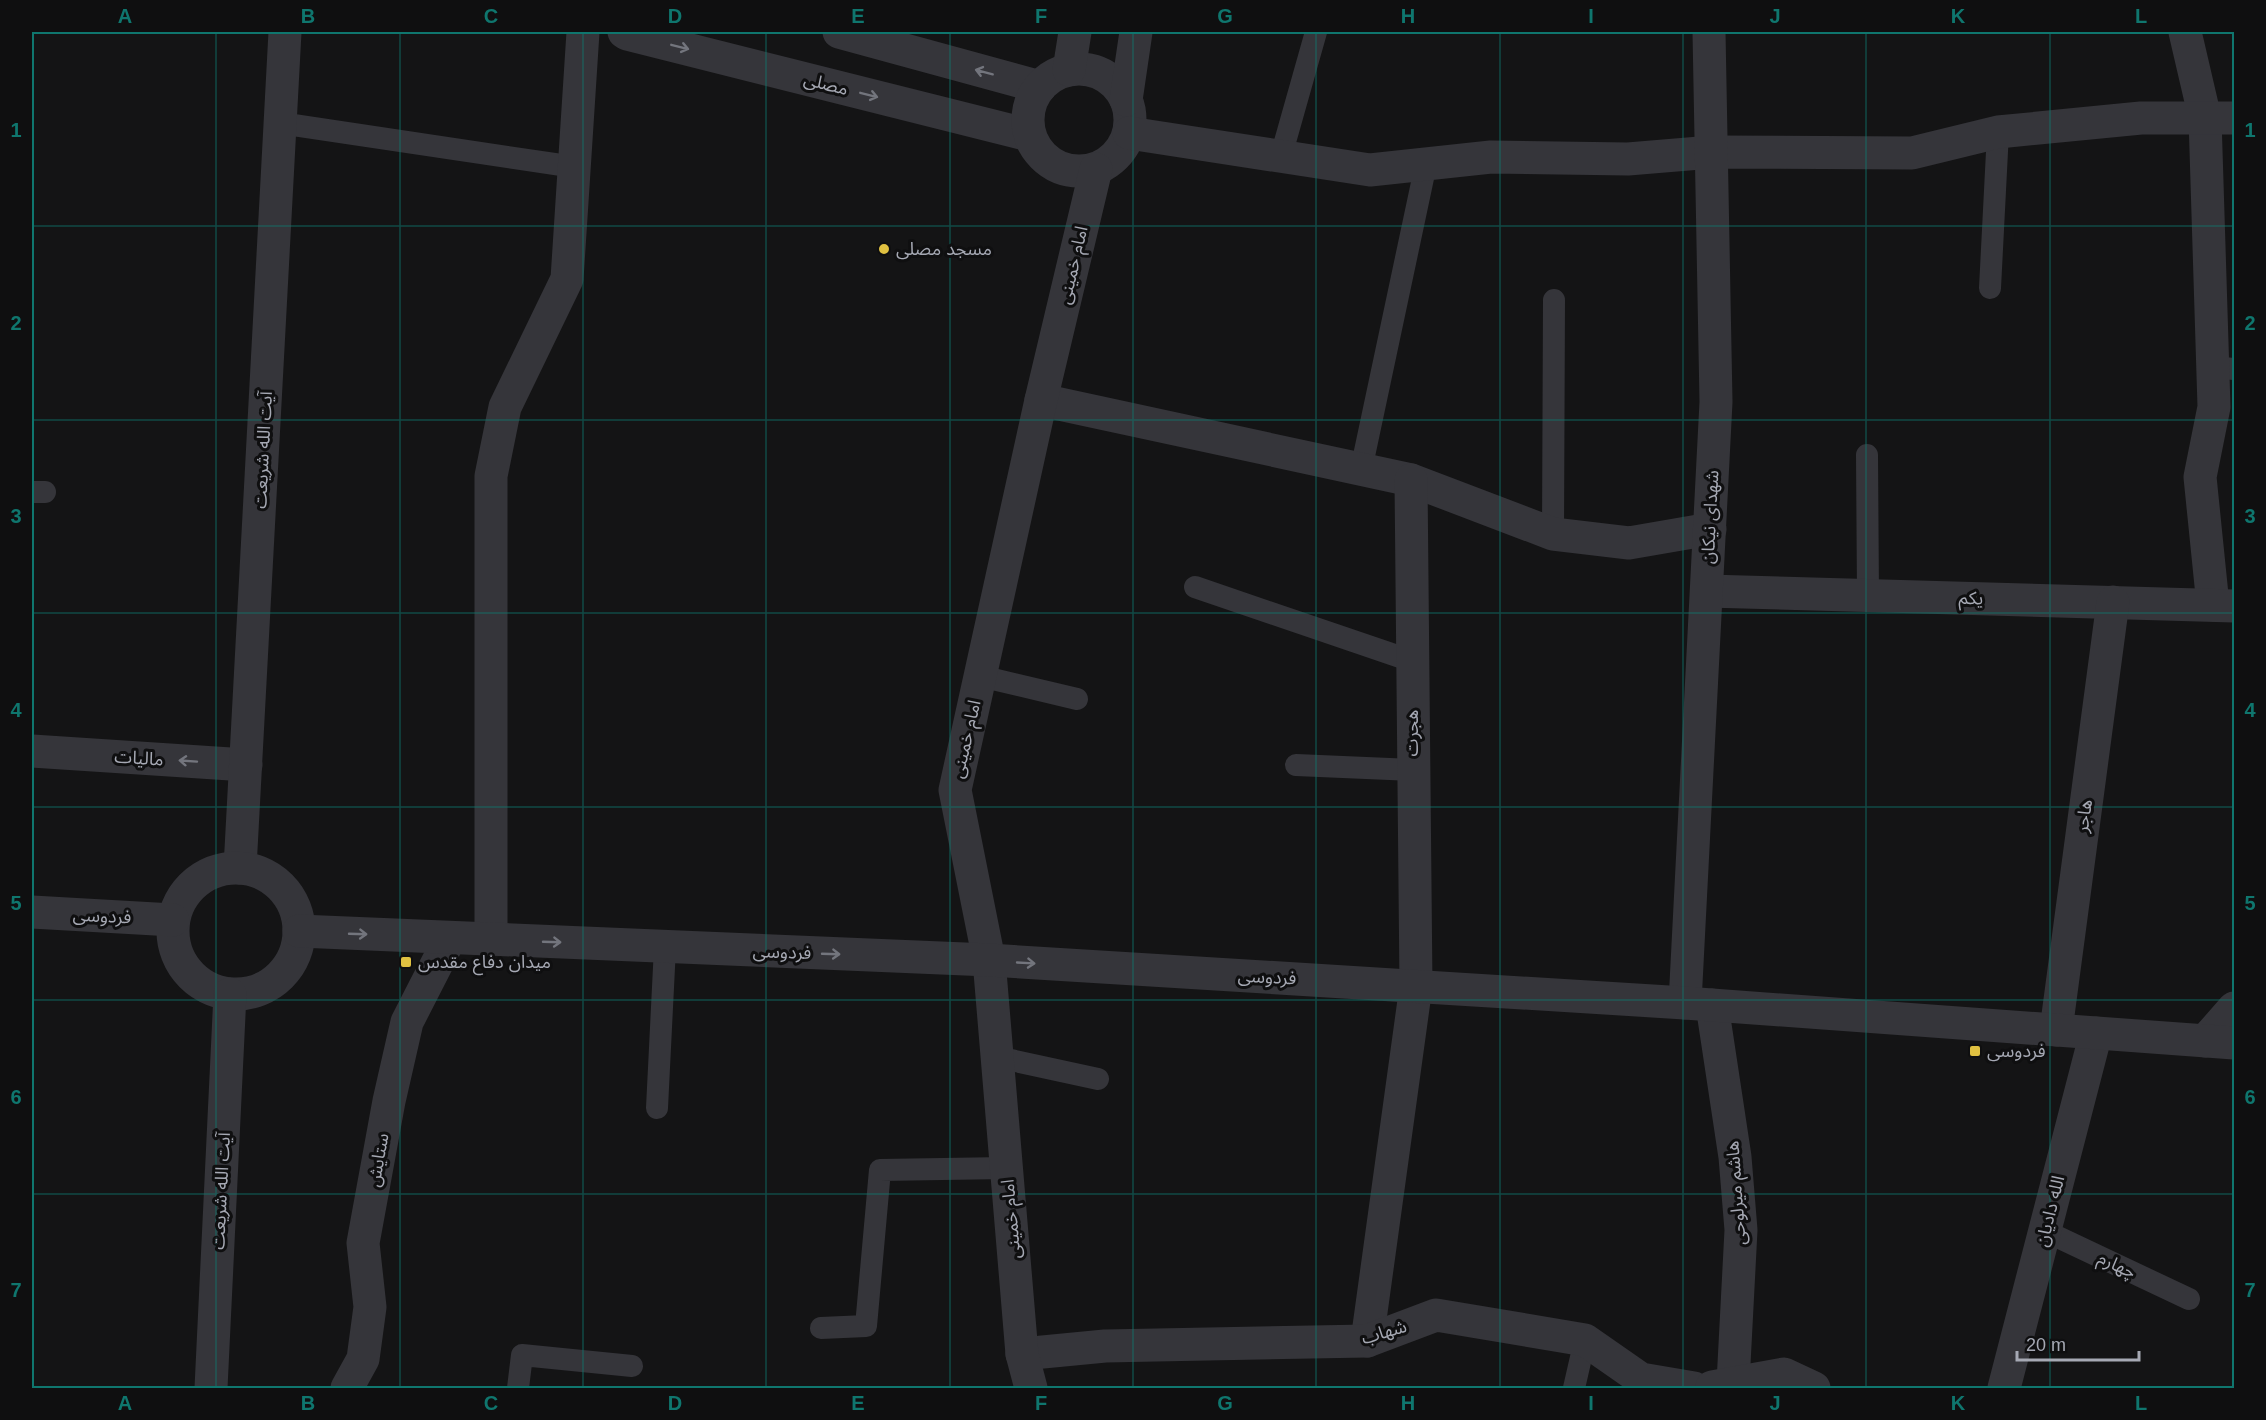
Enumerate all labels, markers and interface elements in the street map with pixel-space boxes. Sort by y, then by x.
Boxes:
text: A [118,5,132,27]
text: B [301,5,315,27]
text: C [484,5,498,27]
text: D [668,5,682,27]
text: E [851,5,865,27]
text: F [1035,5,1047,27]
text: G [1217,5,1233,27]
text: H [1401,5,1415,27]
text: I [1588,5,1594,27]
text: J [1769,5,1781,27]
text: K [1951,5,1966,27]
text: L [2135,5,2147,27]
one-way arrow [670,42,689,54]
one-way arrow [975,65,994,77]
street label: مصلی [801,69,850,100]
one-way arrow [860,89,879,101]
text: 1 [10,119,22,141]
text: 1 [2244,119,2256,141]
street label: امام خمینی [1054,224,1096,307]
place label: مسجد مصلی [896,239,992,260]
marker: مسجد مصلی [877,242,891,256]
text: 2 [10,312,22,334]
text: 2 [2244,312,2256,334]
street label: آیت الله شریعت [250,390,277,509]
street label: شهدای نیکان [1698,470,1723,565]
text: 3 [10,505,22,527]
text: 3 [2244,505,2256,527]
street label: یکم [1958,588,1984,611]
street label: امام خمینی [947,698,989,781]
text: 4 [10,699,22,721]
text: 4 [2244,699,2256,721]
street label: هجرت [1402,710,1423,756]
street label: مالیات [114,746,164,770]
one-way arrow [178,756,198,767]
street label: هاجر [2072,798,2097,835]
text: 5 [10,892,22,914]
text: 5 [2244,892,2256,914]
street label: فردوسی [72,904,132,929]
one-way arrow [347,928,367,939]
one-way arrow [542,936,562,947]
street label: فردوسی [752,941,812,964]
one-way arrow [821,948,841,959]
place label: میدان دفاع مقدس [418,952,551,976]
marker: میدان دفاع مقدس [399,955,413,969]
one-way arrow [1015,957,1035,968]
street label: فردوسی [1237,965,1297,990]
place label: فردوسی [1987,1041,2046,1062]
marker: فردوسی [1968,1044,1982,1058]
text: 6 [10,1086,22,1108]
text: 6 [2244,1086,2256,1108]
street label: آیت الله شریعت [208,1131,235,1250]
street label: ستایش [363,1132,394,1189]
street label: هاشم میرلوحی [1722,1140,1753,1246]
street label: الله دادیان [2032,1173,2069,1249]
street label: امام خمینی [998,1178,1028,1260]
street label: چهارم [2093,1248,2139,1286]
text: 7 [10,1279,22,1301]
text: 7 [2244,1279,2256,1301]
street label: شهاب [1359,1316,1409,1348]
scale bar [2017,1324,2138,1362]
text: 20 m [2026,1335,2066,1355]
text: A [118,1392,132,1414]
text: B [301,1392,315,1414]
text: C [484,1392,498,1414]
text: D [668,1392,682,1414]
text: E [851,1392,865,1414]
text: F [1035,1392,1047,1414]
text: G [1217,1392,1233,1414]
text: H [1401,1392,1415,1414]
text: I [1588,1392,1594,1414]
text: J [1769,1392,1781,1414]
text: K [1951,1392,1966,1414]
text: L [2135,1392,2147,1414]

